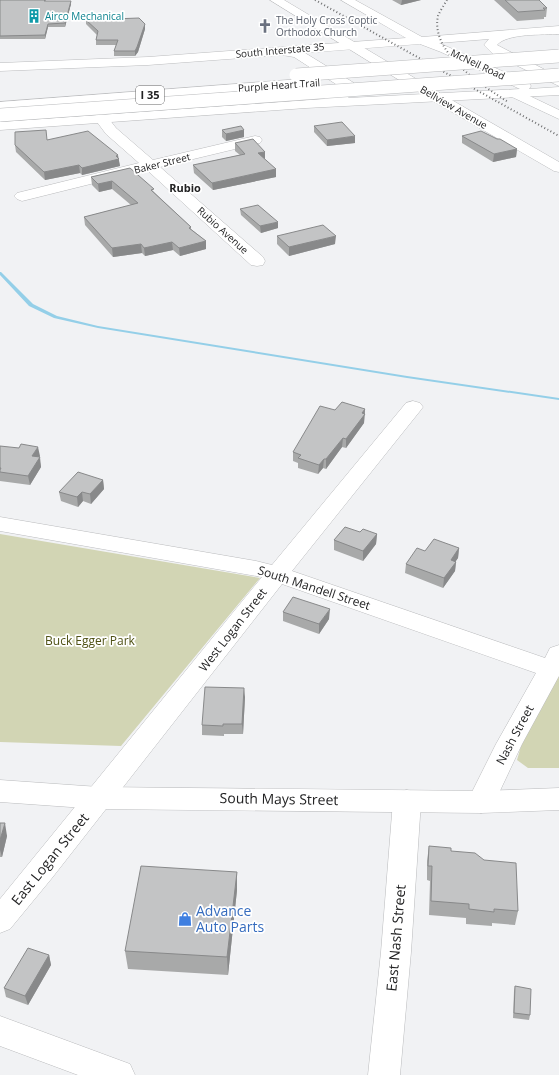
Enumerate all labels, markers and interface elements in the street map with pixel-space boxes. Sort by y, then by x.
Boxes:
building icon: Airco Mechanical [26,8,42,24]
place label: Airco Mechanical [45,9,124,23]
place label: The Holy Cross Coptic Orthodox Church [276,13,377,39]
church icon: The Holy Cross Coptic Orthodox Church [257,18,273,34]
street label: South Interstate 35 [235,39,325,61]
street label: McNeil Road [449,45,507,83]
street label: Purple Heart Trail [238,75,320,95]
street label: Bellview Avenue [418,82,490,132]
road number: I 35 [136,86,164,104]
street label: Baker Street [132,149,192,177]
district label: Rubio [169,180,201,195]
street label: Rubio Avenue [194,203,252,257]
street label: South Mandell Street [256,561,373,614]
street label: West Logan Street [195,584,271,675]
park label: Buck Egger Park [45,632,136,649]
street label: Nash Street [492,702,537,768]
street label: South Mays Street [220,788,339,809]
street label: East Logan Street [7,809,93,909]
street label: East Nash Street [381,884,410,992]
place label: Advance Auto Parts [196,901,264,936]
shop icon: Advance Auto Parts [177,911,193,927]

